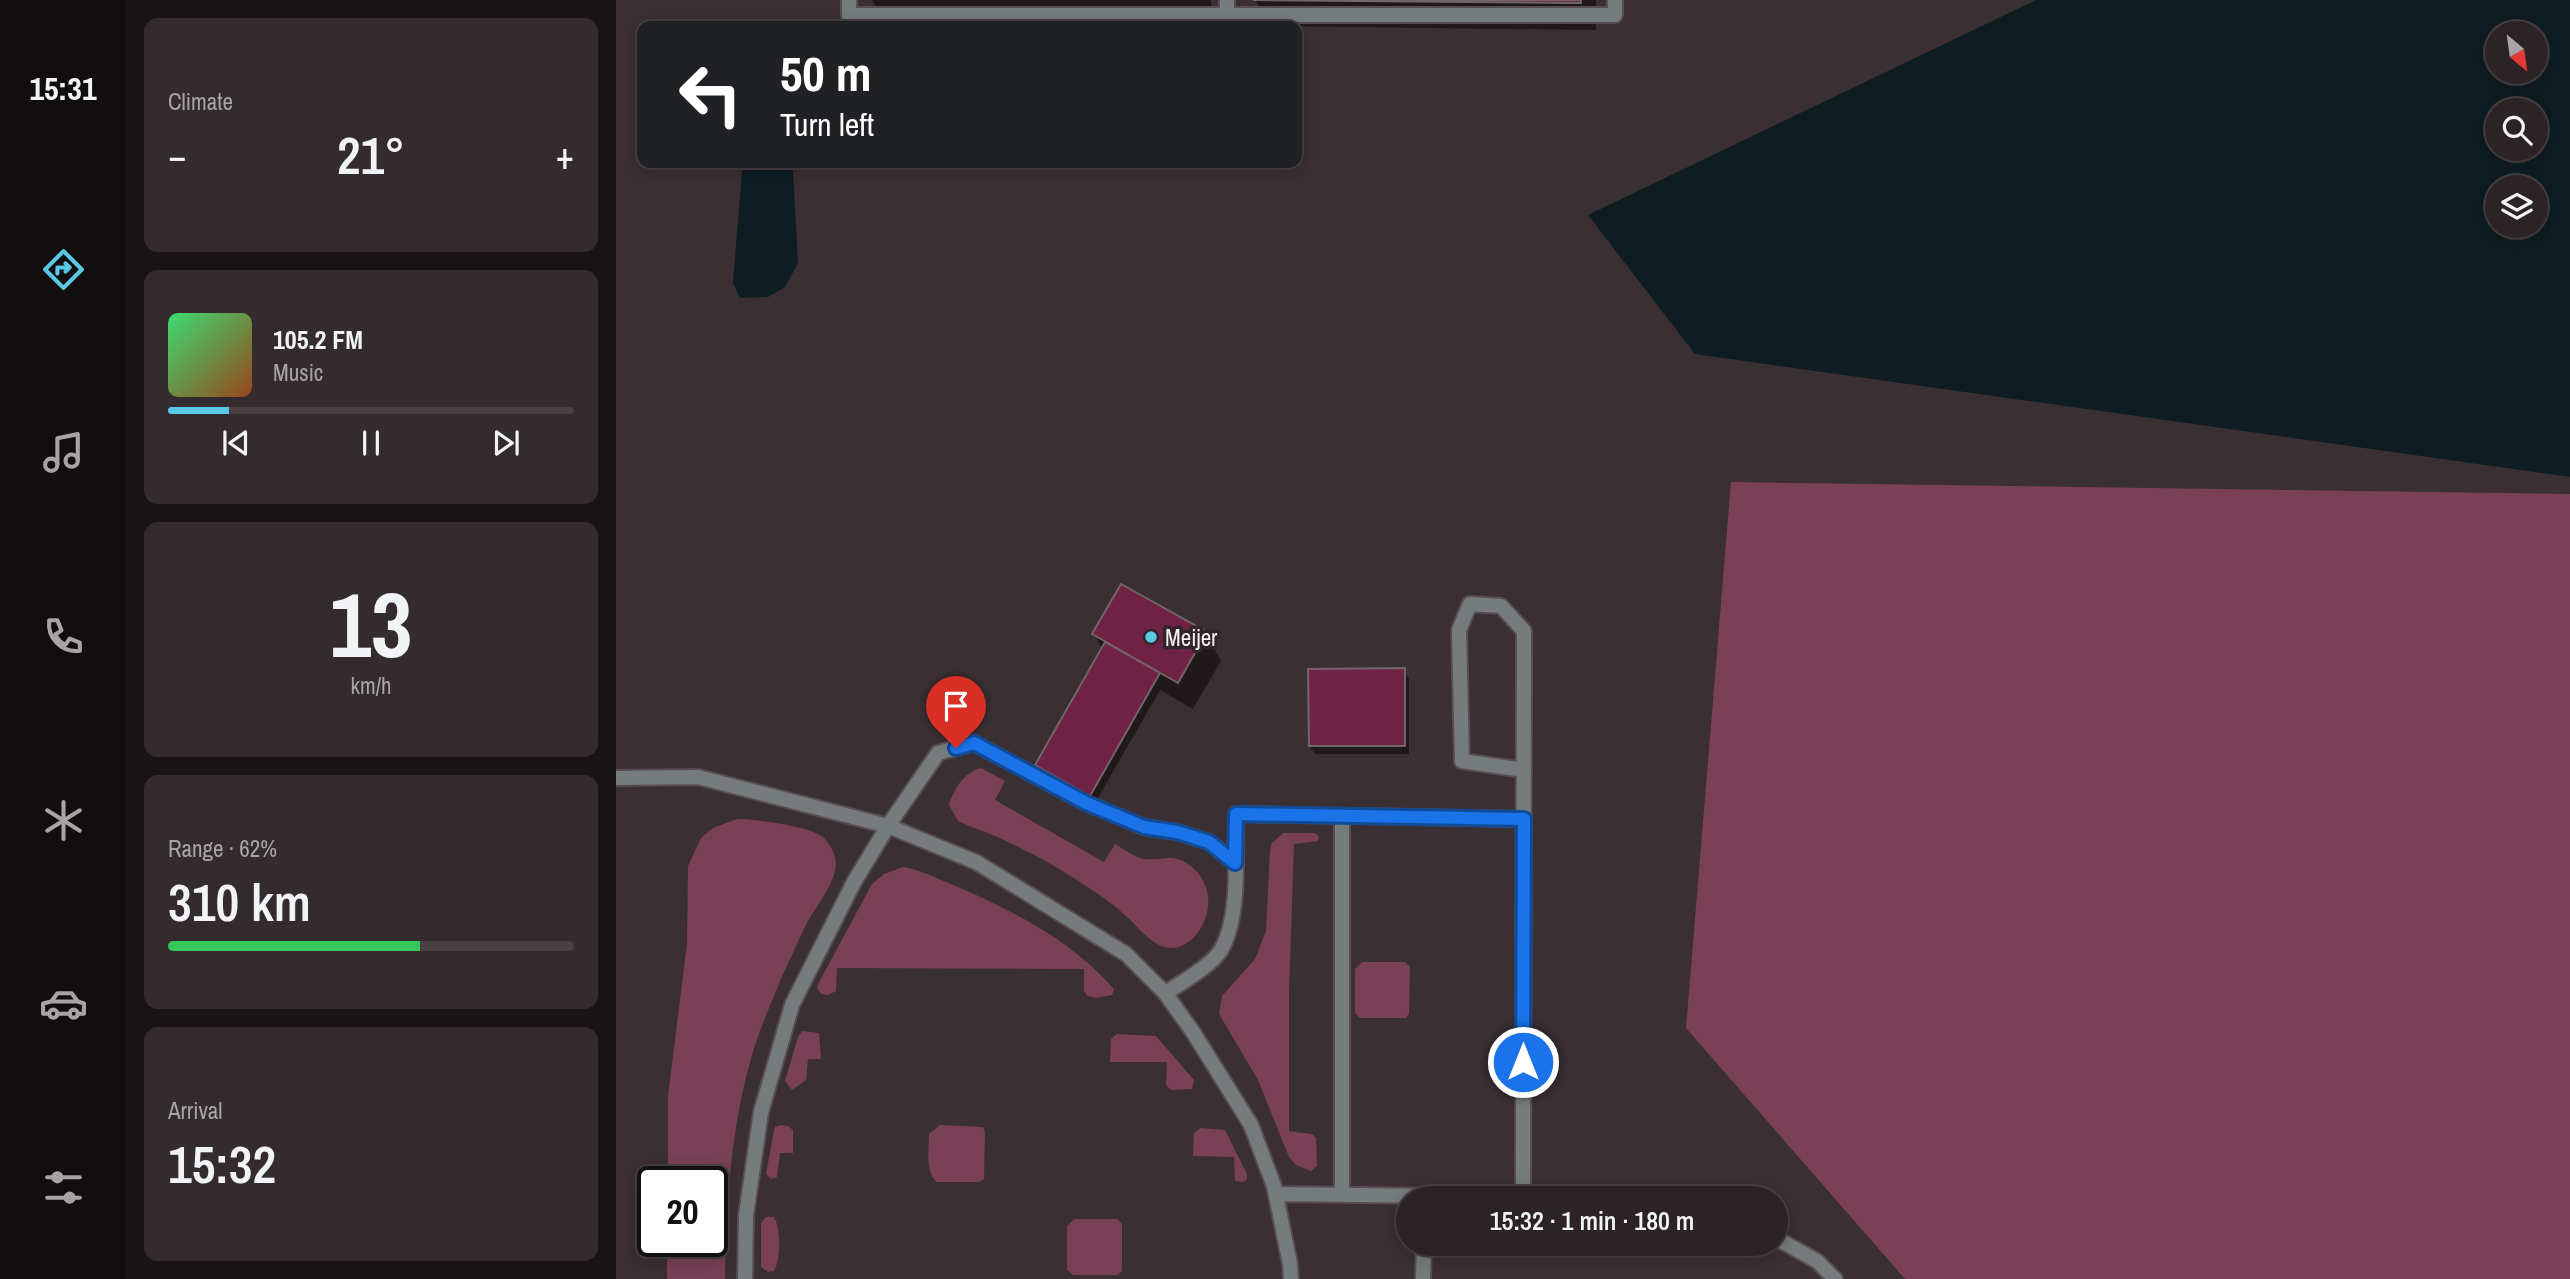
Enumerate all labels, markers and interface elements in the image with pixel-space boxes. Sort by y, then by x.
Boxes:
north arrow [2485,21,2548,84]
map controls [2485,21,2548,238]
text: 50 m [780,40,872,106]
icon: left [665,49,756,140]
text: 15:31 [29,67,97,110]
text: Climate [168,86,233,117]
button: search [2485,98,2548,161]
text: Turn left [780,103,874,146]
text: 21° [337,120,405,190]
text: − [168,130,186,181]
text: + [556,130,574,181]
button: layers [2485,175,2548,238]
icon: directions [39,245,88,294]
text: 105.2 FM [273,322,363,357]
text: Music [273,357,323,388]
icon: previous [217,424,255,462]
icon: pause [352,424,390,462]
icon: next [487,424,525,462]
icon: music [39,428,88,477]
text: 13 [330,563,413,685]
icon: phone [39,612,88,661]
place label: Meijer [1165,622,1218,653]
marker: Meijer [1143,629,1159,645]
text: km/h [351,670,391,701]
pin [926,676,986,748]
icon: arrive [937,687,975,725]
icon: climate [39,796,88,845]
text: Range · 62% [168,833,277,864]
text: 310 km [168,867,311,937]
icon: car [39,979,88,1028]
position arrow [1486,1025,1560,1099]
text: Arrival [168,1095,223,1126]
text: 15:32 [168,1129,276,1199]
icon: filters [39,1163,88,1212]
speed limit sign: 20 [637,1166,728,1257]
text: 15:32 · 1 min · 180 m [1490,1203,1694,1238]

